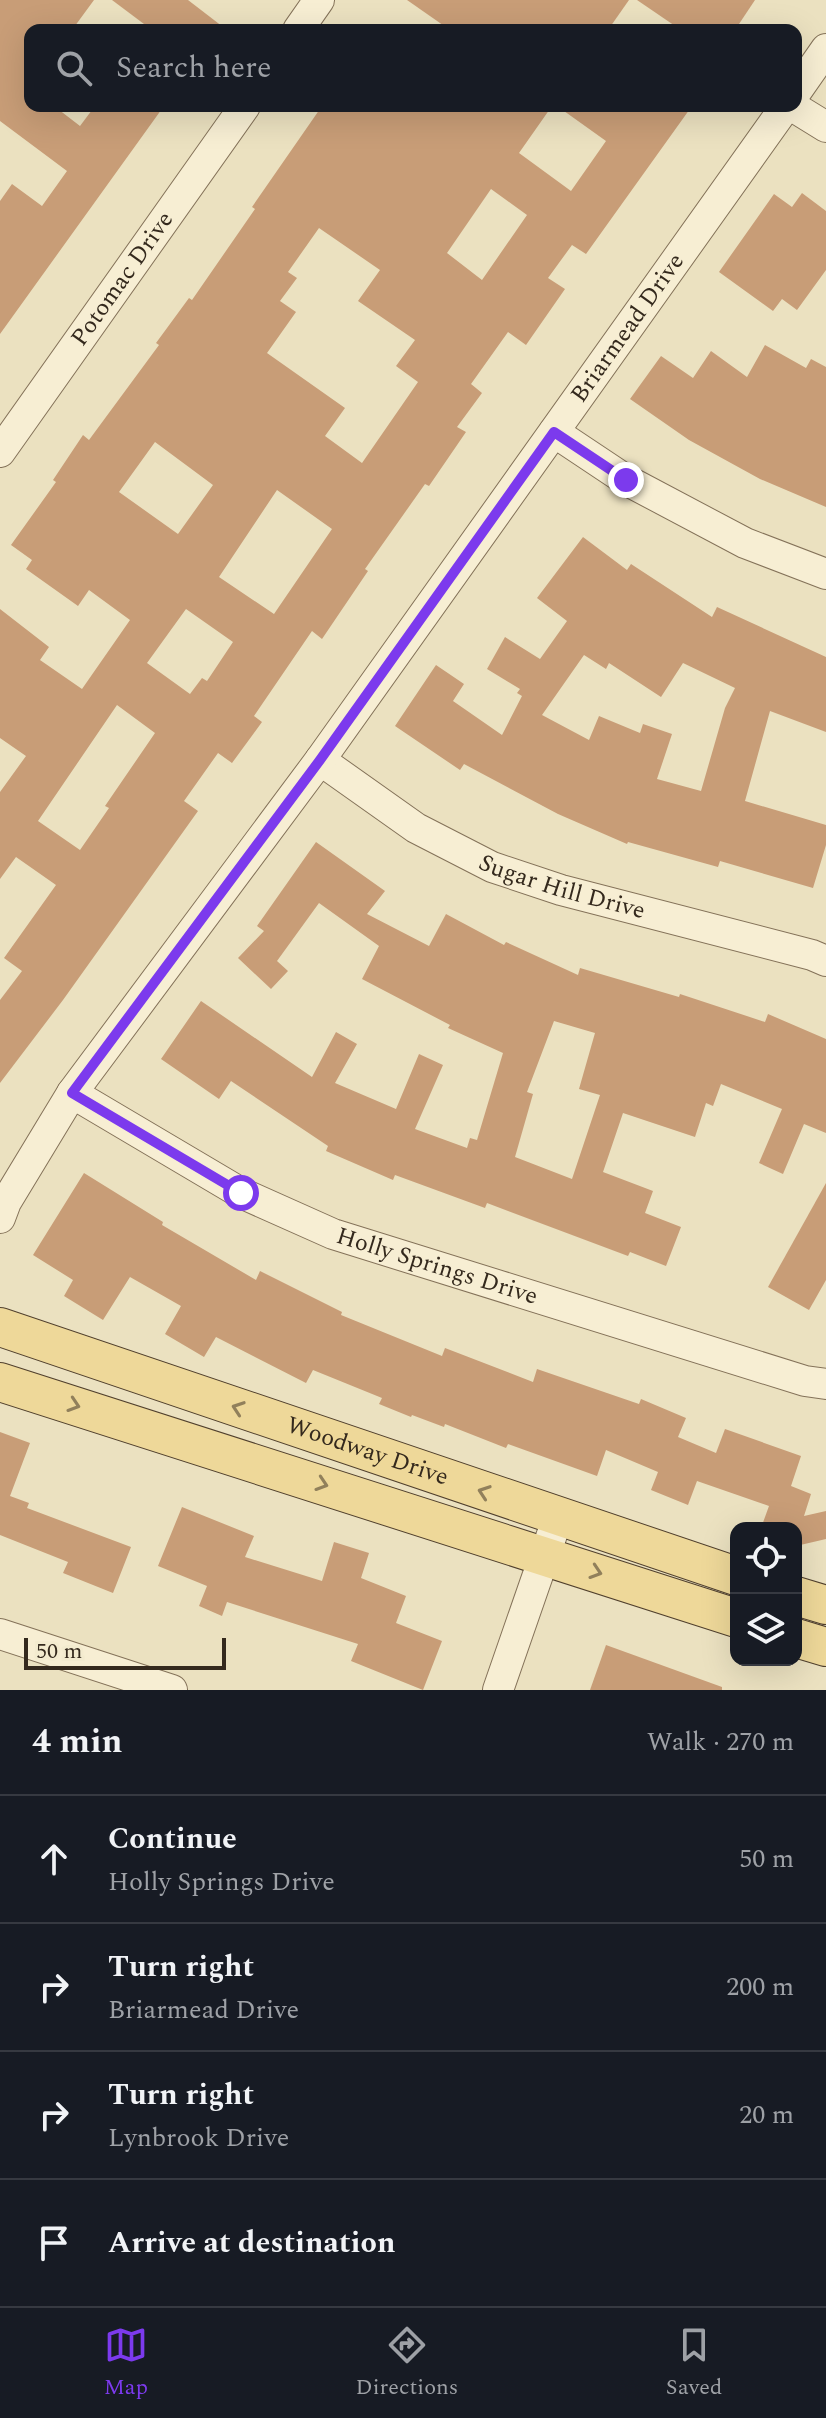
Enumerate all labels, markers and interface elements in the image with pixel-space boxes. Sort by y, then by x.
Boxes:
search box [24,24,802,112]
text: Search here [116,45,272,91]
icon: search [52,46,96,90]
street label: Potomac Drive [62,204,183,354]
street label: Briarmead Drive [562,246,694,410]
route end [608,462,644,498]
street label: Sugar Hill Drive [472,845,649,929]
route start [223,1175,259,1211]
street label: Holly Springs Drive [332,1218,542,1315]
one-way arrow [67,1396,81,1412]
one-way arrow [232,1402,246,1418]
street label: Woodway Drive [282,1407,453,1495]
one-way arrow [314,1475,328,1491]
one-way arrow [478,1486,492,1502]
map controls [730,1522,802,1666]
button: locate [730,1522,802,1594]
one-way arrow [589,1563,603,1579]
button: layers [730,1594,802,1666]
scale bar [24,1634,226,1670]
text: 50 m [36,1635,82,1668]
text: 4 min [32,1716,122,1768]
text: Walk · 270 m [647,1722,794,1762]
text: Continue [108,1816,237,1862]
icon: ahead [32,1837,76,1881]
text: 50 m [739,1839,794,1879]
text: Holly Springs Drive [108,1862,335,1902]
text: Turn right [108,1944,254,1990]
icon: right [32,1965,76,2009]
text: 200 m [726,1967,794,2007]
text: Briarmead Drive [108,1990,299,2030]
text: Turn right [108,2072,254,2118]
icon: right [32,2093,76,2137]
text: 20 m [739,2095,794,2135]
text: Lynbrook Drive [108,2118,289,2158]
text: Arrive at destination [108,2220,395,2266]
icon: arrive [32,2221,76,2265]
tab: Map [104,2323,148,2404]
tab: Directions [356,2323,458,2404]
tab: Saved [666,2323,722,2404]

